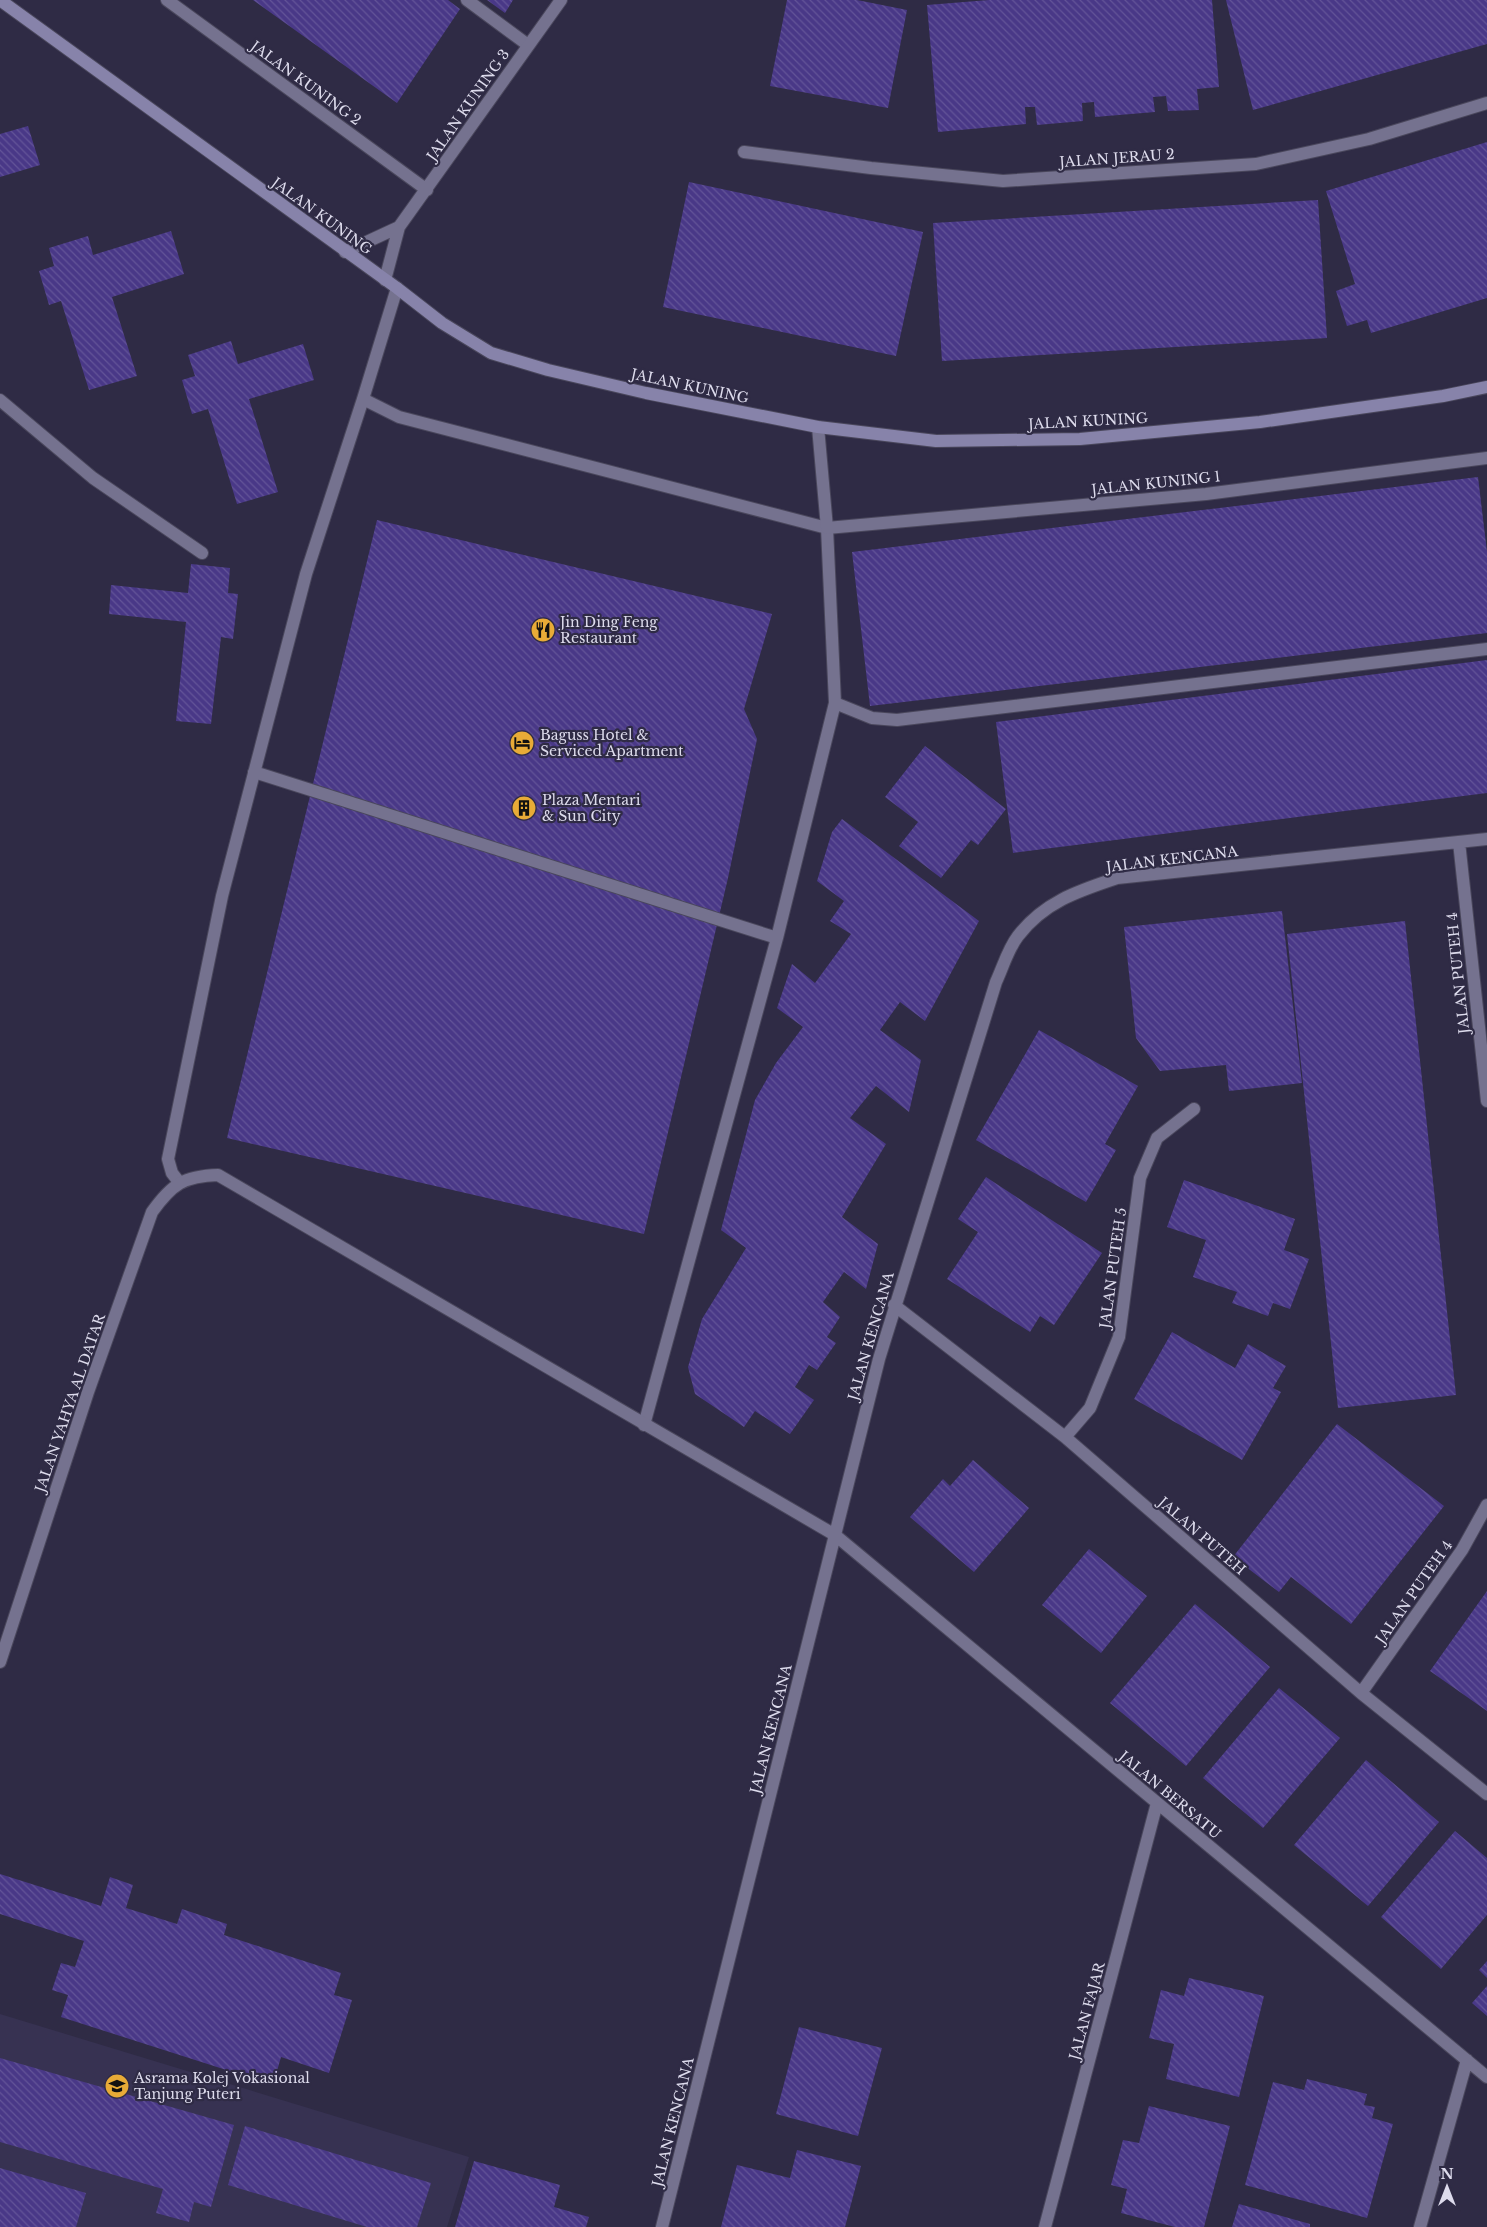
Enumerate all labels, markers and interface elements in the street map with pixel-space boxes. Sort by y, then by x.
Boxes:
street label: JALAN KUNING 2 [246,36,365,129]
street label: JALAN KUNING 3 [422,46,513,166]
street label: JALAN JERAU 2 [1057,145,1175,171]
street label: JALAN KUNING [267,172,376,259]
street label: JALAN KUNING [628,364,750,407]
street label: JALAN KUNING [1026,409,1148,433]
street label: JALAN KUNING 1 [1089,467,1221,499]
place label: Jin Ding Feng Restaurant [558,613,658,647]
restaurant icon: Jin Ding Feng Restaurant [530,617,556,643]
place label: Baguss Hotel & Serviced Apartment [540,726,684,760]
hotel icon: Baguss Hotel & Serviced Apartment [509,730,535,756]
place label: Plaza Mentari & Sun City [542,791,641,825]
building icon: Plaza Mentari & Sun City [511,795,537,821]
street label: JALAN KENCANA [1103,842,1239,876]
street label: JALAN PUTEH 4 [1443,911,1474,1037]
street label: JALAN PUTEH 5 [1095,1206,1130,1332]
street label: JALAN KENCANA [844,1270,898,1404]
street label: JALAN YAHYA AL DATAR [30,1310,109,1497]
street label: JALAN PUTEH [1153,1492,1249,1579]
street label: JALAN PUTEH 4 [1370,1537,1456,1649]
street label: JALAN KENCANA [746,1662,796,1797]
street label: JALAN BERSATU [1114,1746,1225,1843]
street label: JALAN FAJAR [1065,1959,1109,2064]
street label: JALAN KENCANA [648,2055,698,2190]
place label: Asrama Kolej Vokasional Tanjung Puteri [133,2069,310,2103]
school or university icon: Asrama Kolej Vokasional Tanjung Puteri [104,2073,130,2099]
north arrow [1422,2162,1472,2212]
text: N [1440,2165,1454,2183]

